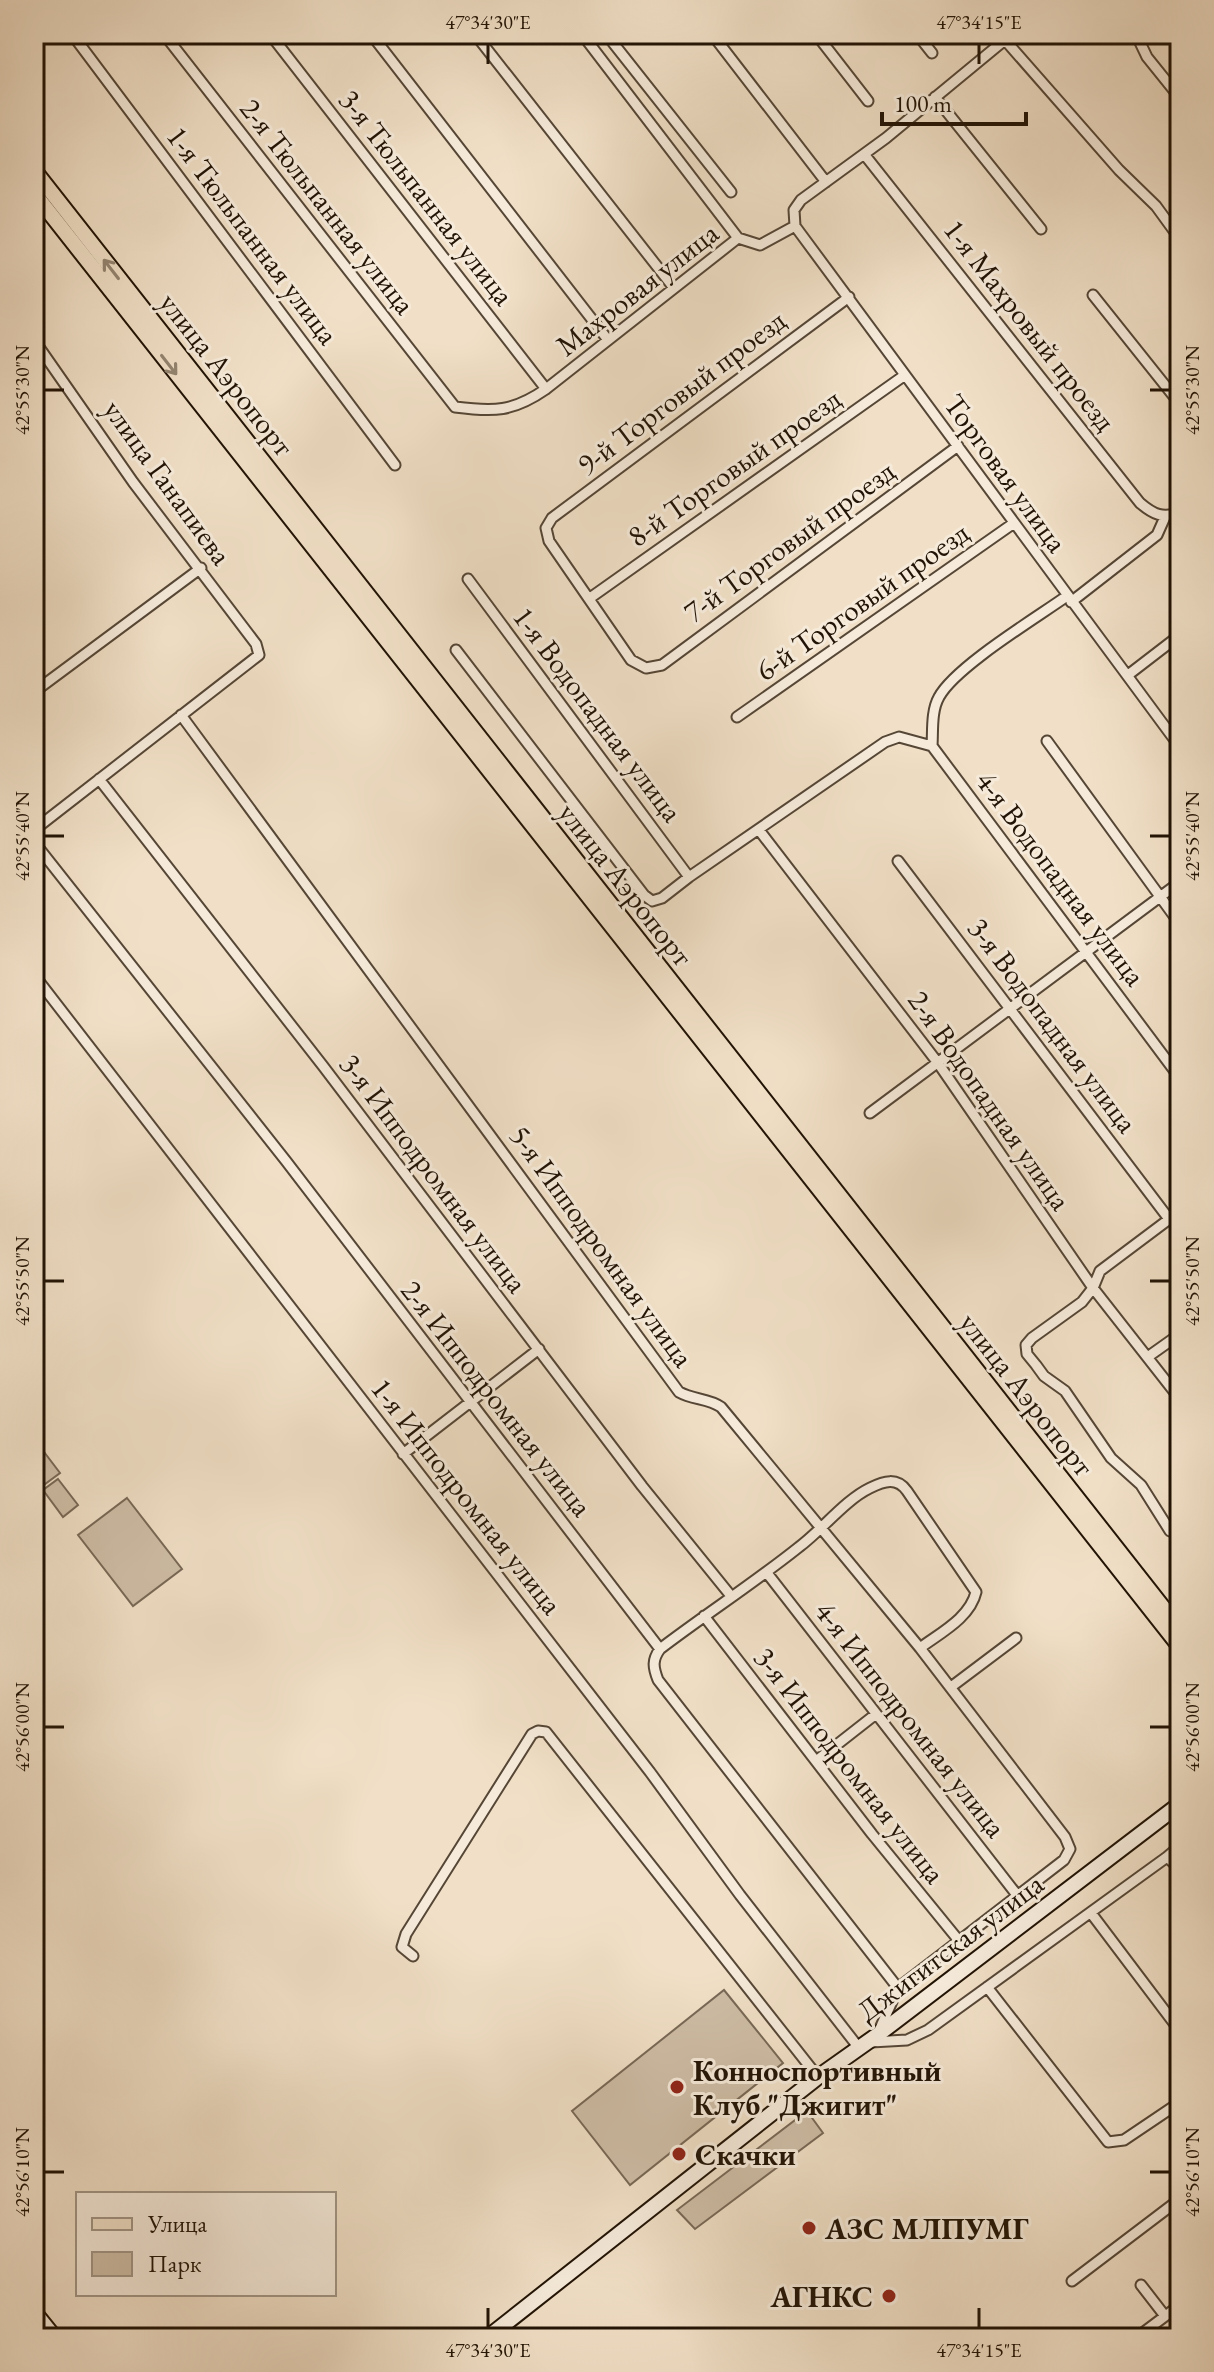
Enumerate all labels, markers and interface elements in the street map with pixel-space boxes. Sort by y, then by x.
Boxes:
text: 47°34'30"E [445,9,531,35]
text: 47°34'15"E [936,9,1022,35]
scale bar [882,76,1026,126]
street label: 3-я Тюльпанная улица [330,81,524,313]
text: 100 m [894,88,952,119]
street label: 2-я Тюльпанная улица [231,90,425,322]
street label: 1-я Тюльпанная улица [158,118,348,352]
street label: 1-я Махровый проезд [935,211,1125,439]
street label: Махровая улица [548,213,726,365]
one-way arrow [103,259,120,280]
street label: улица Аэропорт [151,284,303,464]
street label: 9-й Торговый проезд [569,300,794,483]
text: 42°55'30"N [9,345,35,435]
text: 42°55'30"N [1179,345,1205,435]
one-way arrow [160,354,178,375]
street label: 8-й Торговый проезд [620,379,849,555]
street label: Торговая улица [935,386,1077,560]
street label: улица Ганапиева [95,392,241,572]
street label: 7-й Торговый проезд [676,451,903,631]
street label: 6-й Торговый проезд [748,513,977,689]
street label: 1-я Водопадная улица [504,598,692,830]
street label: 4-я Водопадная улица [967,762,1155,994]
text: 42°55'40"N [9,791,35,881]
text: 42°55'40"N [1179,791,1205,881]
street label: улица Аэропорт [550,794,702,974]
street label: 3-я Водопадная улица [959,909,1147,1141]
street label: 2-я Водопадная улица [899,982,1081,1218]
street label: 3-я Ипподромная улица [331,1045,537,1301]
street label: 5-я Ипподромная улица [501,1117,703,1375]
text: 42°55'50"N [9,1236,35,1326]
text: 42°55'50"N [1179,1236,1205,1326]
street label: 2-я Ипподромная улица [392,1272,602,1524]
street label: улица Аэропорт [951,1304,1103,1484]
street label: 1-я Ипподромная улица [362,1370,572,1622]
street label: 4-я Ипподромная улица [806,1593,1016,1845]
street label: 3-я Ипподромная улица [745,1639,955,1891]
text: 42°56'00"N [9,1682,35,1772]
text: 42°56'00"N [1179,1682,1205,1772]
street label: Джигитская улица [849,1864,1051,2030]
place label: Конноспортивный Клуб "Джигит" [693,2051,941,2124]
marker: Конноспортивный Клуб "Джигит" [668,2078,686,2096]
text: 42°56'10"N [9,2127,35,2217]
text: 42°56'10"N [1179,2127,1205,2217]
place label: Скачки [695,2135,796,2174]
marker: Скачки [670,2145,688,2163]
legend [76,2192,336,2296]
text: Улица [147,2208,207,2239]
place label: АЗС МЛПУМГ [824,2209,1029,2248]
marker: АЗС МЛПУМГ [800,2219,818,2237]
text: Парк [148,2248,202,2279]
place label: АГНКС [770,2277,873,2316]
marker: АГНКС [880,2287,898,2305]
text: 47°34'30"E [445,2337,531,2363]
text: 47°34'15"E [936,2337,1022,2363]

